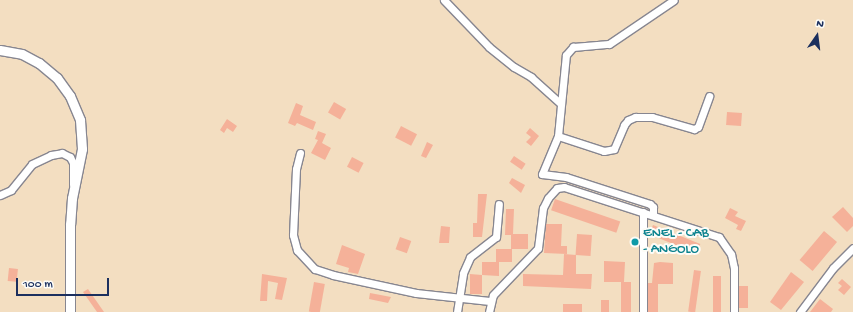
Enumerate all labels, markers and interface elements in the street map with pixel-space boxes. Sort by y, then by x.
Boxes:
north arrow [797,16,837,56]
text: N [815,18,825,31]
place label: ENEL - CAB - ANGOLO [643,226,709,258]
marker: ENEL - CAB - ANGOLO [630,237,640,247]
scale bar [18,270,111,296]
text: 100 m [23,278,53,292]

